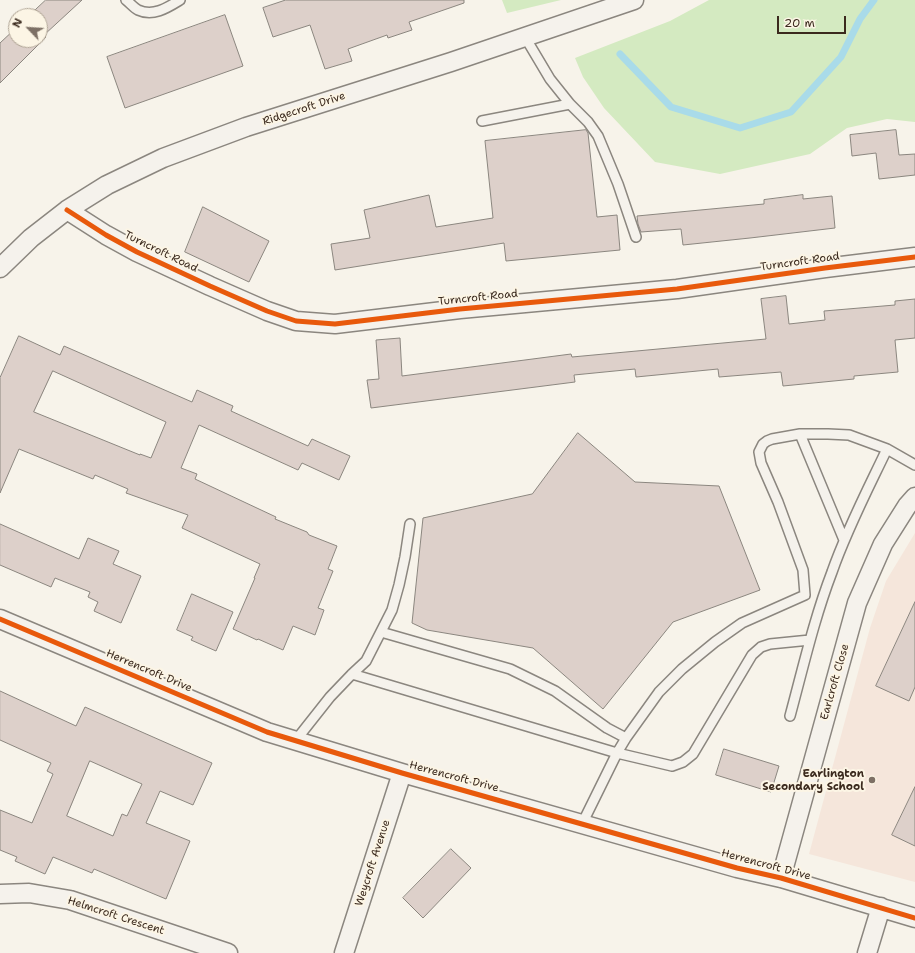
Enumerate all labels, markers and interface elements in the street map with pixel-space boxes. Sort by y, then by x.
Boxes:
north arrow [8,8,48,48]
scale bar [779,8,848,34]
text: 20 m [784,15,815,31]
text: N [9,16,26,30]
street label: Ridgecroft Drive [261,89,347,129]
street label: Turncroft Road [122,229,200,275]
street label: Turncroft Road [759,250,841,274]
street label: Turncroft Road [438,287,518,309]
street label: Earlcroft Close [818,643,852,721]
street label: Herrencroft Drive [104,647,194,695]
street label: Herrencroft Drive [408,759,500,795]
place label: Earlington Secondary School [762,767,864,793]
marker: Earlington Secondary School [867,775,877,785]
street label: Weycroft Avenue [353,818,393,908]
street label: Herrencroft Drive [720,847,812,883]
street label: Helmcroft Crescent [66,894,166,938]

